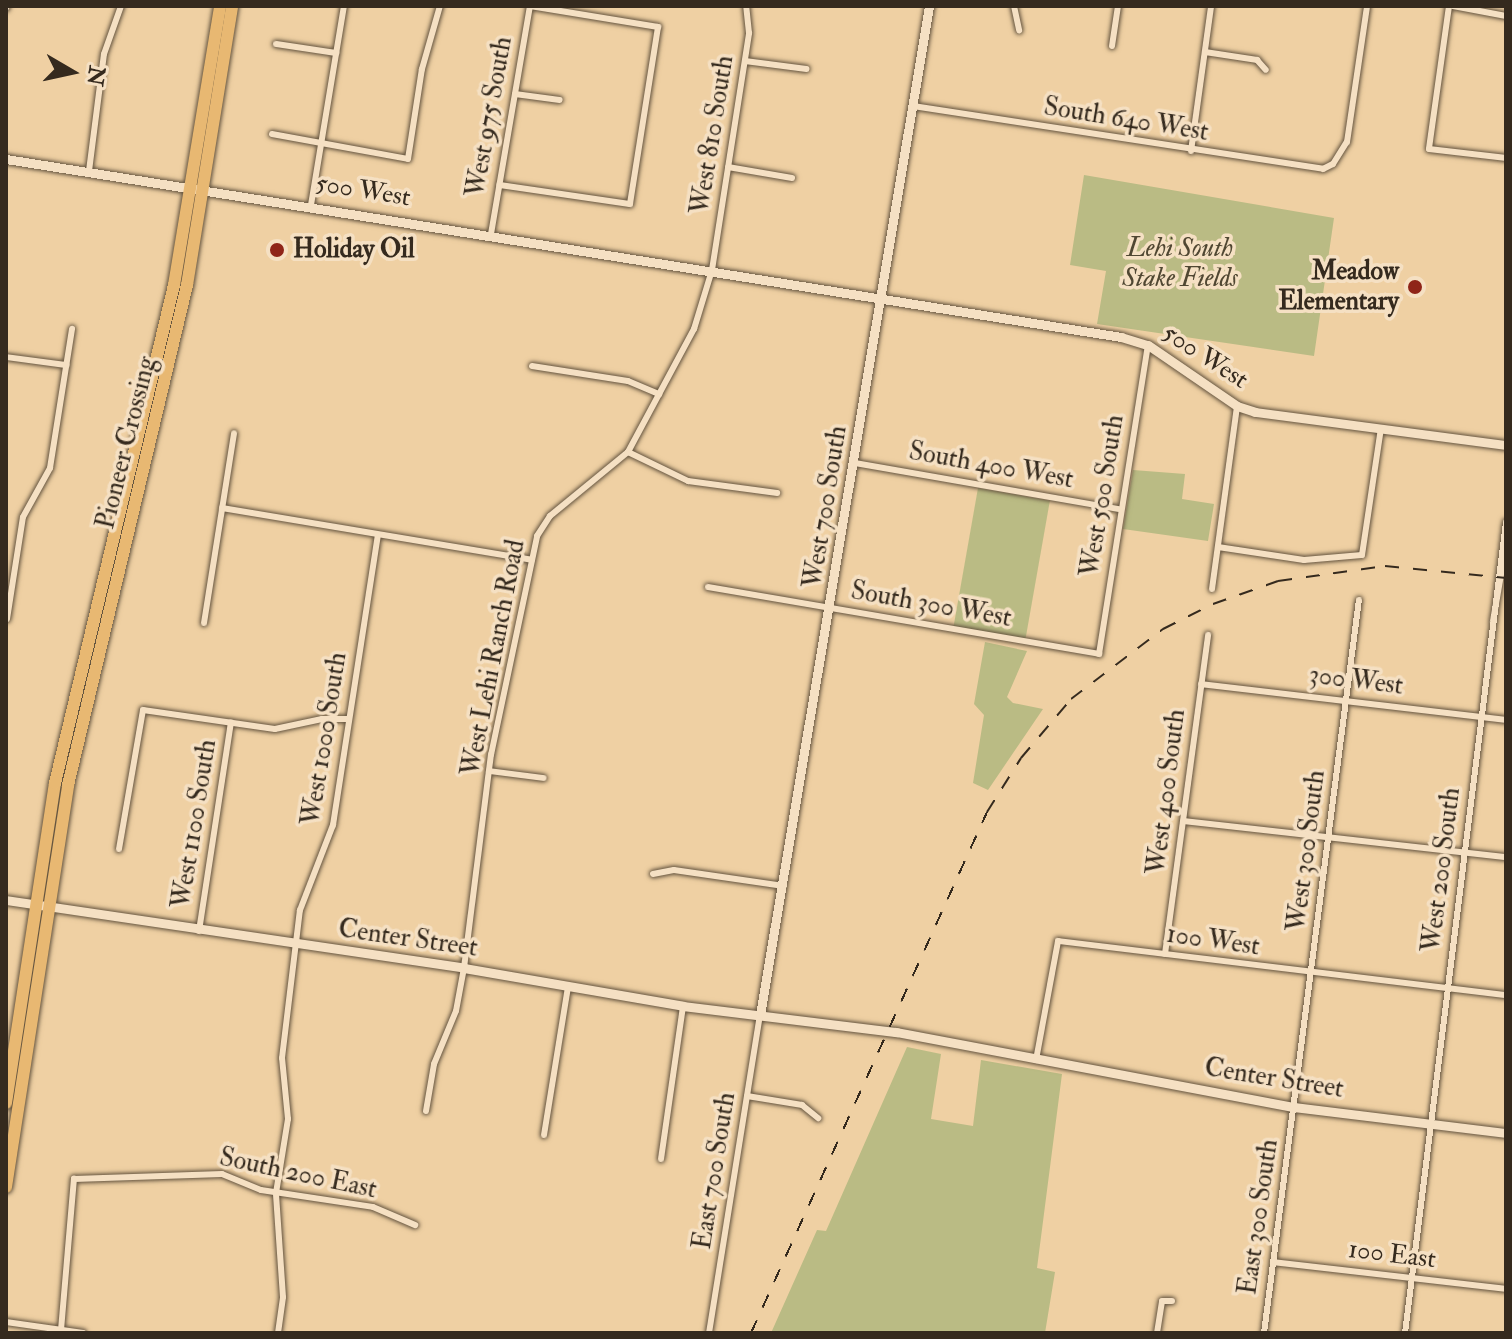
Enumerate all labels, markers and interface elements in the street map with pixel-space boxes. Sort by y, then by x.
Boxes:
north arrow [32,32,112,112]
street label: West 975 South [461,34,519,200]
street label: West 810 South [685,53,741,217]
text: N [80,64,111,88]
street label: South 640 West [1042,92,1210,148]
street label: 500 West [313,168,413,214]
park label: Lehi South Stake Fields [1122,233,1238,294]
place label: Holiday Oil [293,234,415,266]
marker: Holiday Oil [268,241,286,259]
place label: Meadow Elementary [1278,256,1399,318]
marker: Meadow Elementary [1406,278,1424,296]
street label: 500 West [1156,318,1254,396]
street label: Pioneer Crossing [91,354,163,532]
street label: West 500 South [1075,413,1131,579]
street label: West 700 South [798,423,854,591]
street label: South 400 West [906,436,1076,496]
street label: West Lehi Ranch Road [456,537,532,779]
street label: South 300 West [848,576,1014,634]
street label: West 1000 South [296,650,354,828]
street label: 300 West [1307,660,1405,702]
street label: West 400 South [1141,708,1193,876]
street label: West 1100 South [166,737,224,911]
street label: West 300 South [1282,769,1332,933]
street label: West 200 South [1416,786,1468,954]
street label: Center Street [336,914,480,964]
street label: 100 West [1164,919,1262,963]
street label: Center Street [1202,1053,1346,1105]
street label: East 700 South [687,1090,743,1252]
street label: East 300 South [1233,1137,1285,1297]
street label: South 200 East [217,1142,379,1206]
street label: 100 East [1346,1234,1438,1276]

